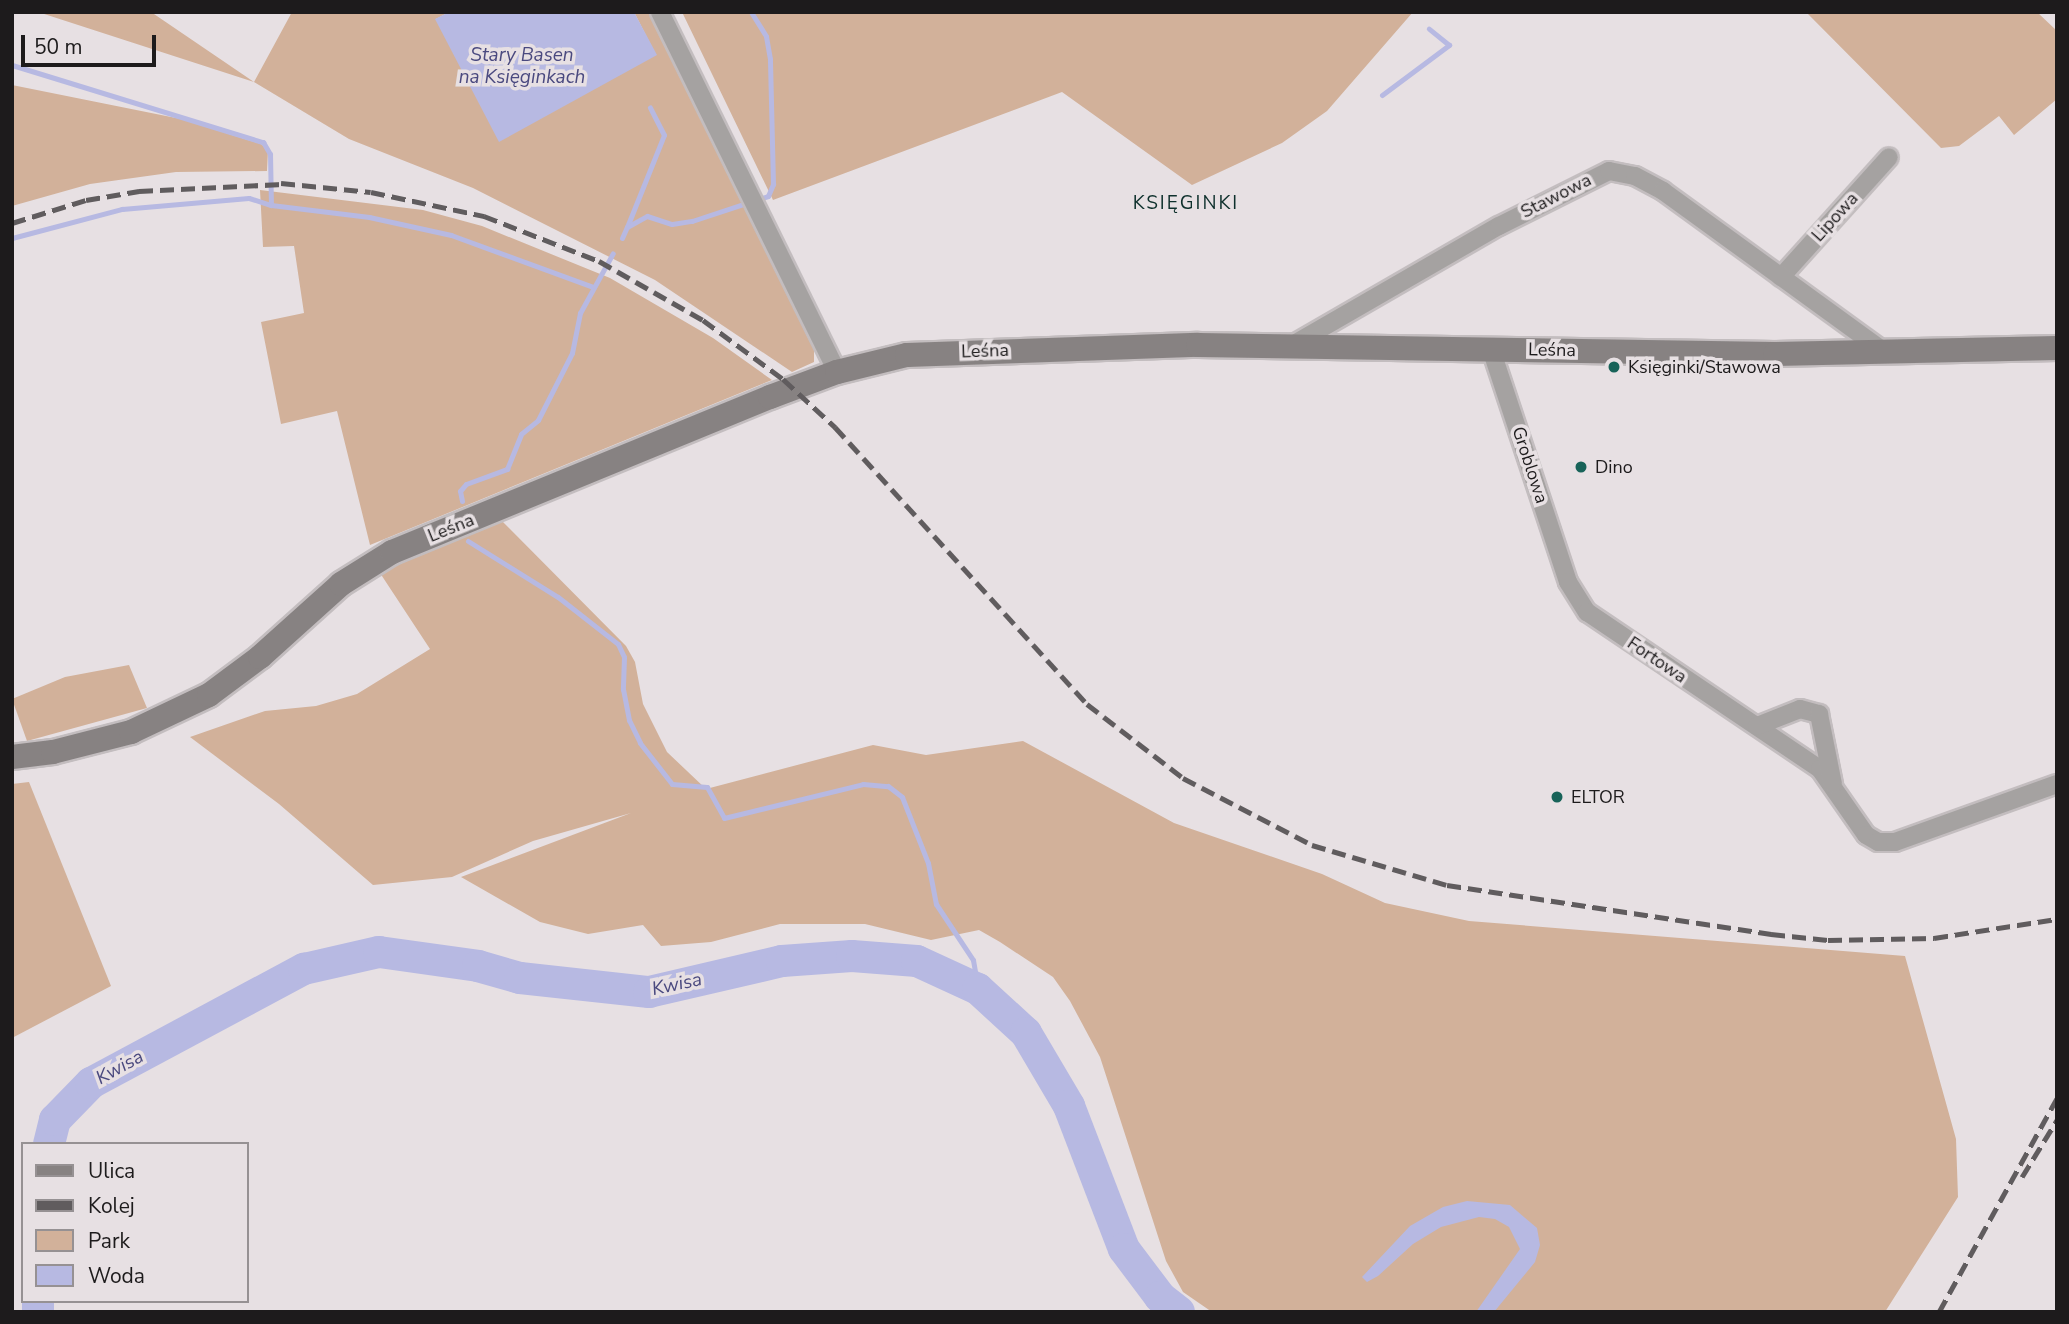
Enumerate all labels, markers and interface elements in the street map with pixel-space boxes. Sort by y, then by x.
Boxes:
scale bar [24,21,159,65]
text: 50 m [34,33,83,61]
water label: Stary Basen na Księginkach [459,45,585,89]
street label: Stawowa [1517,169,1595,223]
street label: Lipowa [1807,188,1863,246]
district label: KSIĘGINKI [1134,193,1238,215]
street label: Leśna [961,339,1009,363]
street label: Leśna [1528,339,1576,361]
place label: Księginki/Stawowa [1628,356,1781,378]
marker: Księginki/Stawowa [1606,359,1622,375]
street label: Groblowa [1507,424,1553,506]
place label: Dino [1595,456,1633,478]
marker: Dino [1573,459,1589,475]
street label: Leśna [425,509,477,547]
street label: Fortowa [1623,632,1691,688]
place label: ELTOR [1571,786,1625,808]
marker: ELTOR [1549,789,1565,805]
water label: Kwisa [650,969,704,1001]
water label: Kwisa [92,1046,148,1090]
legend [21,1142,248,1303]
text: Ulica [88,1157,135,1185]
text: Kolej [88,1192,135,1220]
text: Park [88,1227,130,1255]
text: Woda [88,1262,145,1290]

